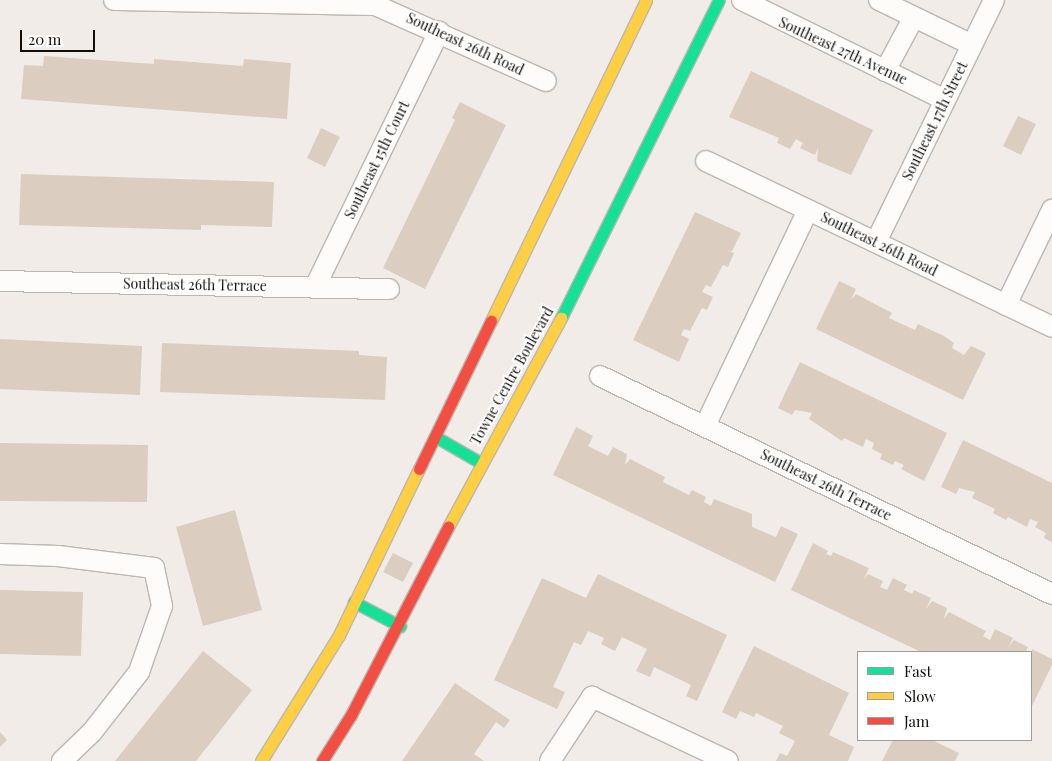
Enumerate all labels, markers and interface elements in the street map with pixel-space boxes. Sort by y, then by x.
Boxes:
street label: Southeast 26th Road [404,9,526,79]
street label: Southeast 27th Avenue [776,14,910,88]
scale bar [22,20,98,52]
text: 20 m [28,29,61,49]
street label: Southeast 17th Street [899,59,971,183]
street label: Southeast 15th Court [341,98,413,222]
street label: Southeast 26th Road [818,208,940,280]
street label: Southeast 26th Terrace [123,275,267,295]
street label: Towne Centre Boulevard [467,304,557,448]
street label: Southeast 26th Terrace [757,446,895,524]
legend [857,651,1032,741]
text: Fast [904,661,932,681]
text: Slow [904,686,936,706]
text: Jam [904,711,929,731]

